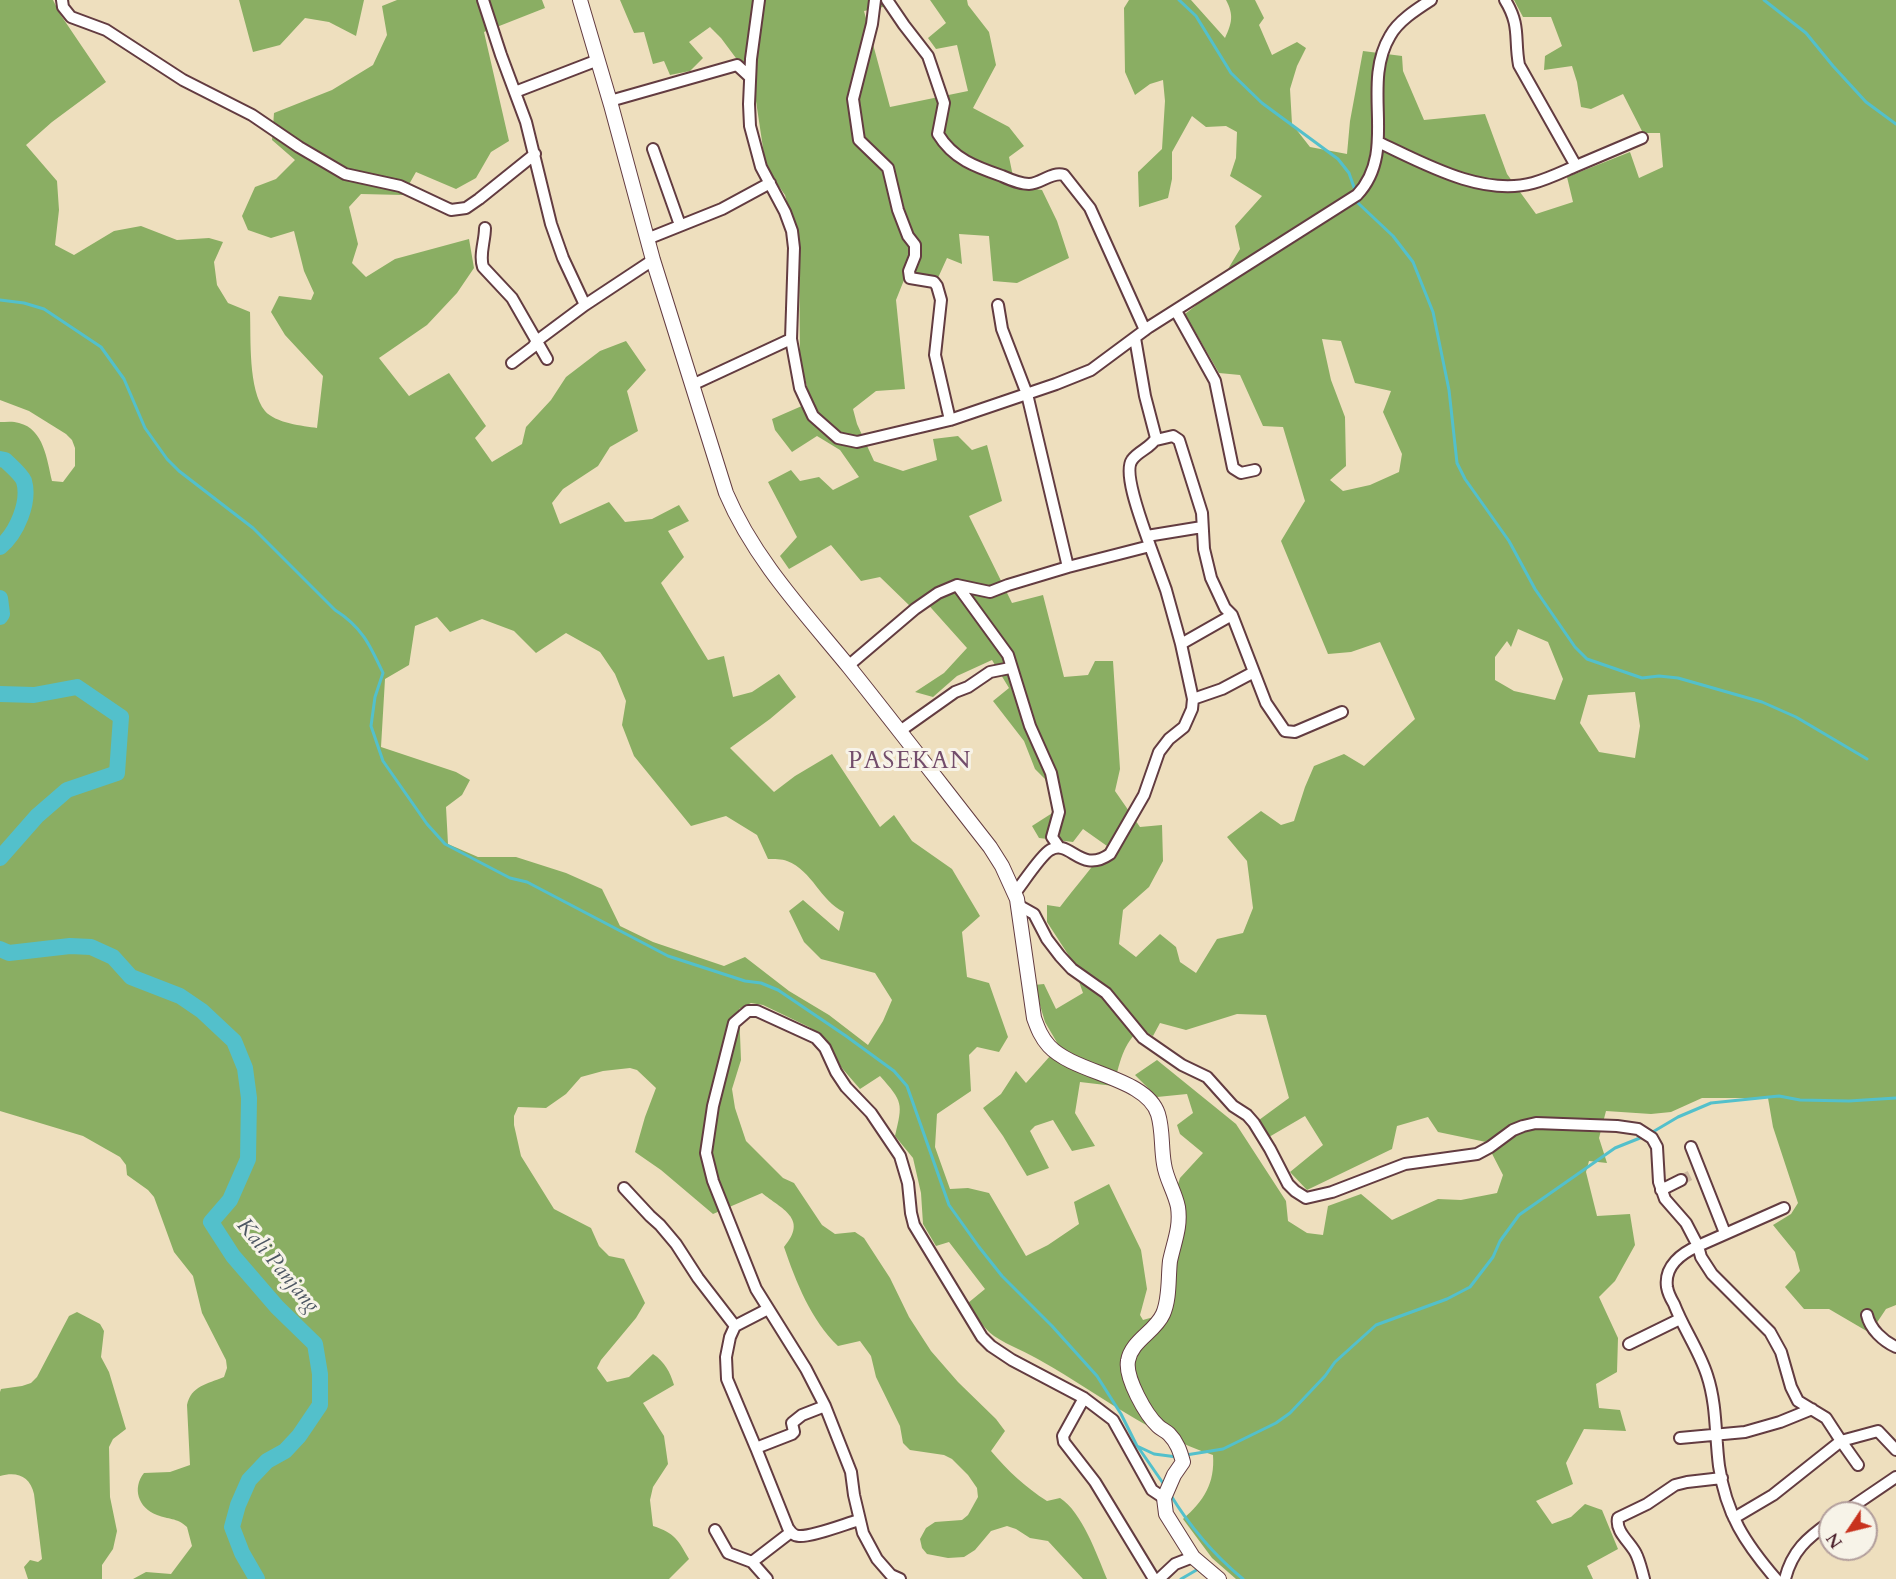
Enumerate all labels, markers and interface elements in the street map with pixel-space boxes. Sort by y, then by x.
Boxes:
district label: PASEKAN [848,748,972,776]
water label: Kali Panjang [230,1213,324,1319]
north arrow [1818,1501,1878,1561]
text: N [1822,1528,1848,1552]

